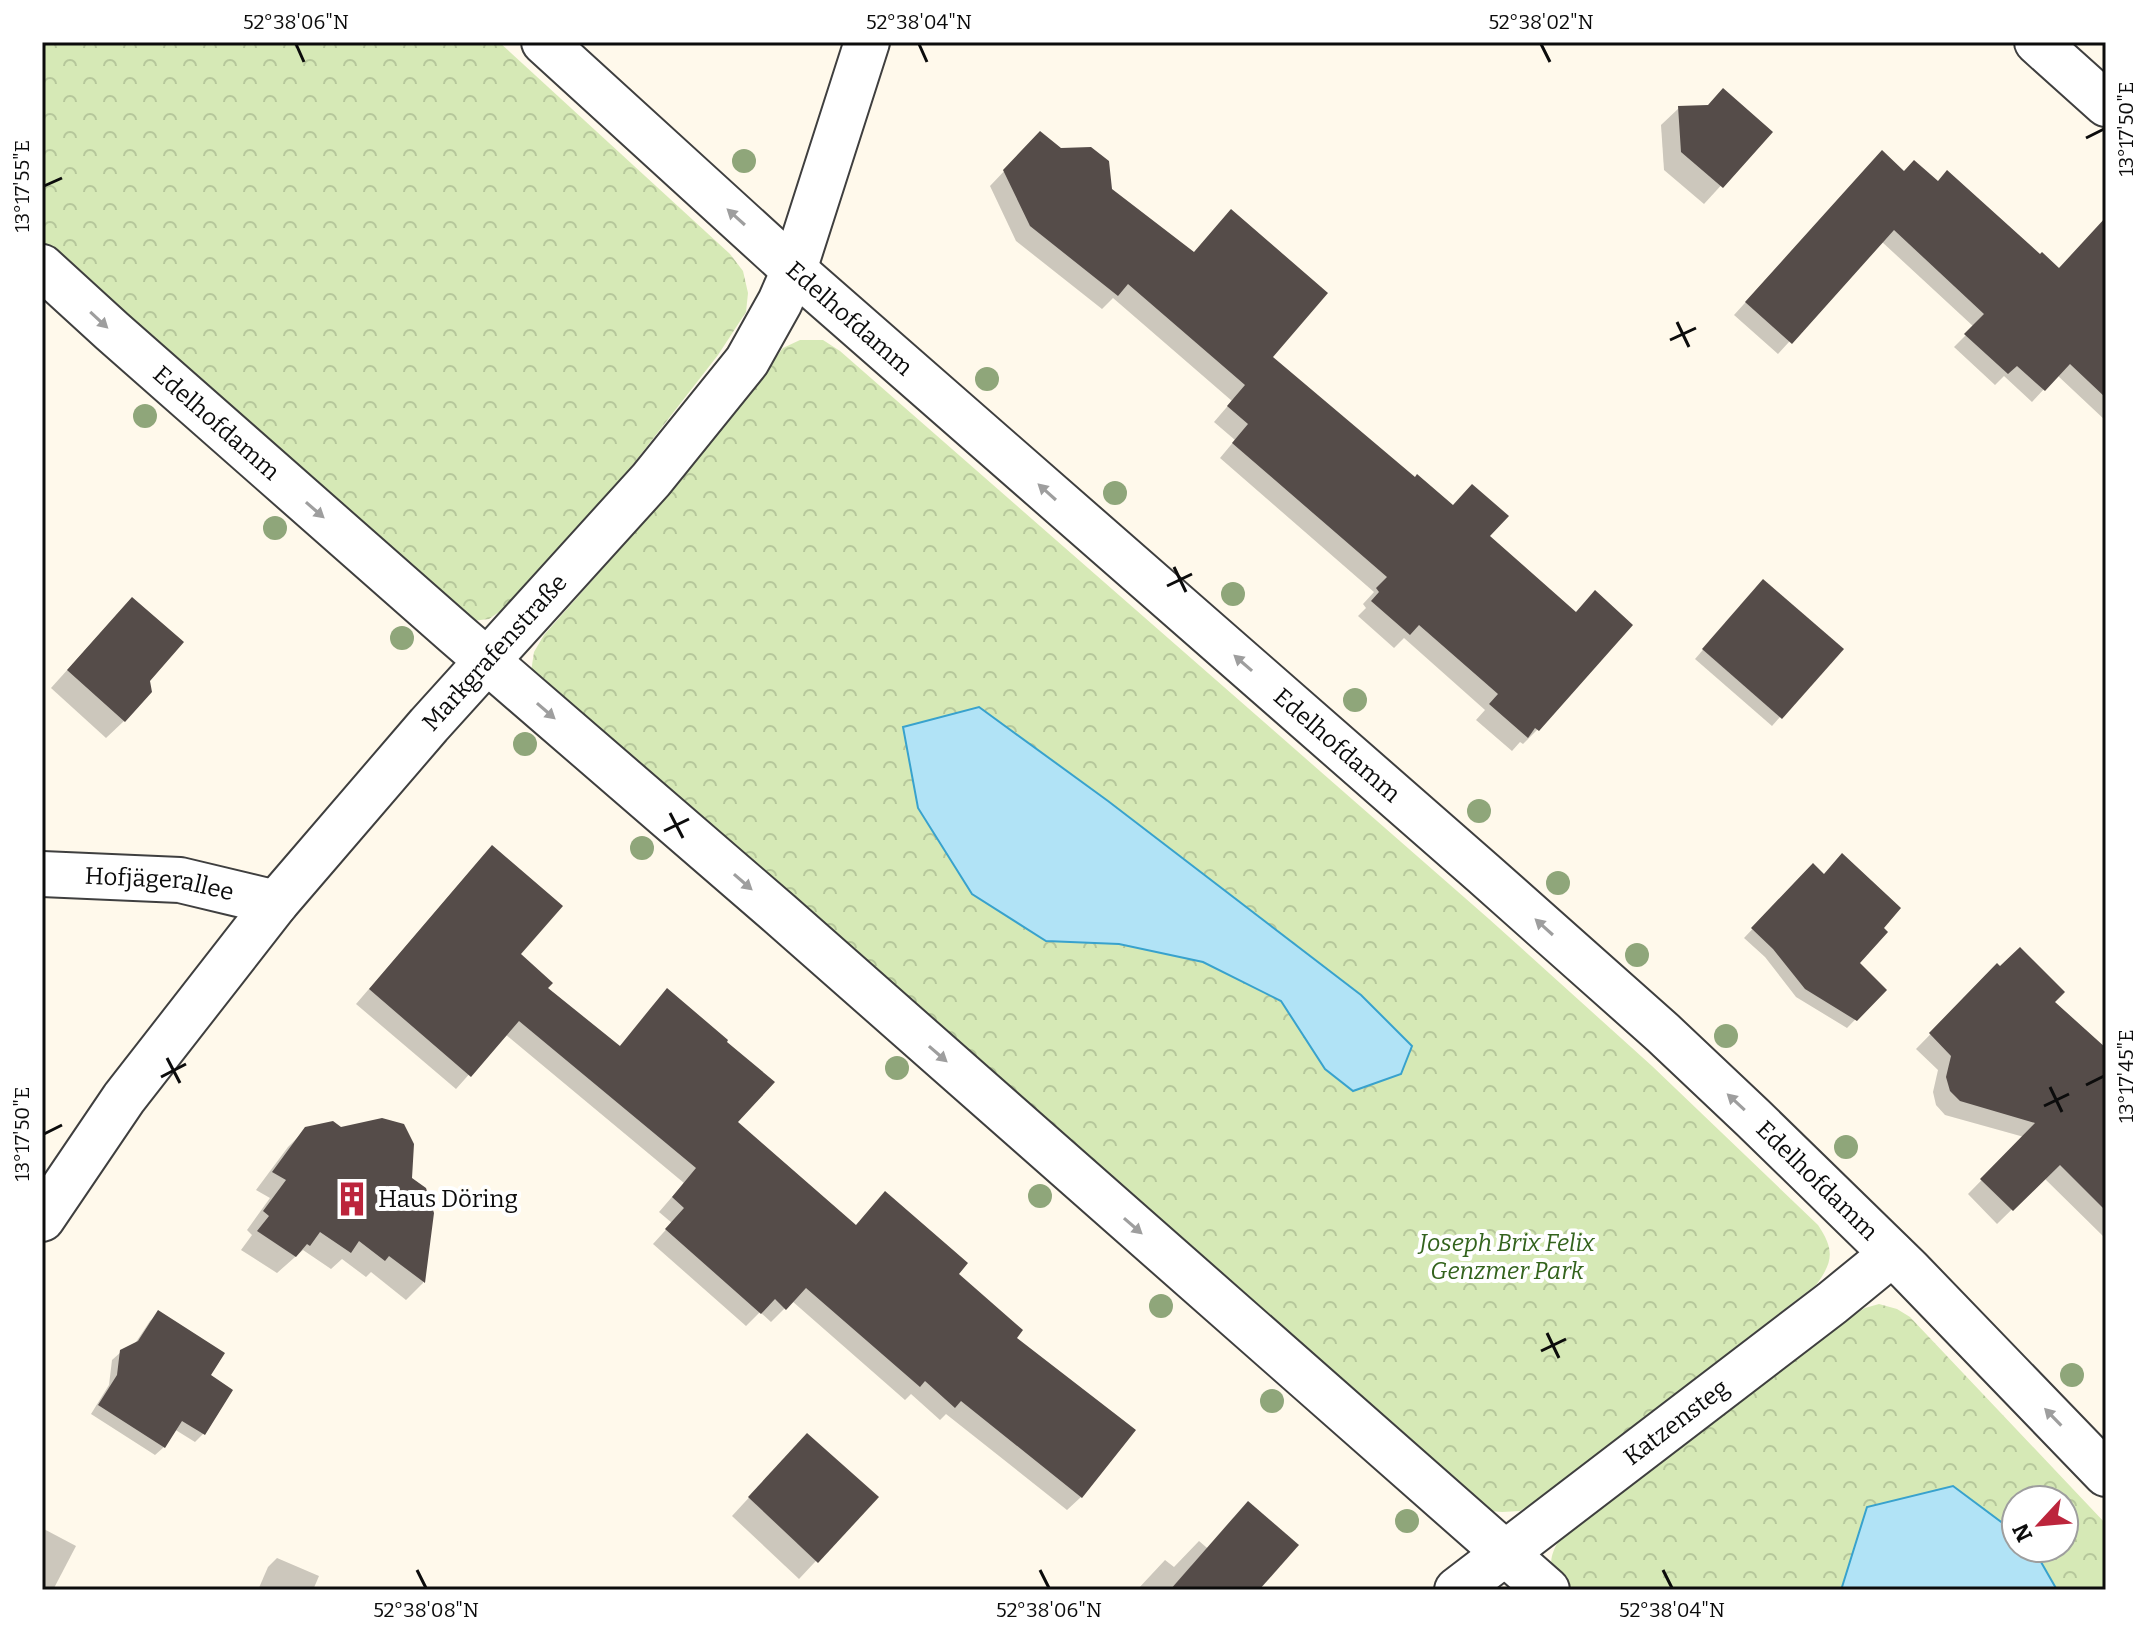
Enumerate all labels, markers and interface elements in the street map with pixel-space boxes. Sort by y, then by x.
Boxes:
text: 52°38'06"N [243,10,349,34]
text: 52°38'04"N [866,10,972,34]
text: 52°38'02"N [1489,10,1594,34]
text: 13°17'50"E [2114,82,2138,176]
text: 13°17'55"E [10,140,34,232]
one-way arrow [726,209,745,227]
street label: Edelhofdamm [781,256,918,381]
one-way arrow [89,310,108,328]
street label: Edelhofdamm [148,360,285,486]
one-way arrow [1038,483,1057,501]
one-way arrow [305,501,325,518]
street label: Markgrafenstraße [417,568,573,737]
one-way arrow [1233,655,1253,672]
street label: Edelhofdamm [1268,683,1406,808]
one-way arrow [537,702,556,720]
street label: Hofjägerallee [84,862,237,906]
one-way arrow [732,873,752,890]
one-way arrow [1534,918,1553,936]
text: 13°17'45"E [2114,1029,2138,1123]
one-way arrow [927,1045,947,1062]
text: 13°17'50"E [10,1087,34,1181]
one-way arrow [1727,1093,1746,1111]
street label: Edelhofdamm [1750,1115,1884,1246]
building icon: Haus Döring [333,1180,371,1218]
place label: Haus Döring [378,1185,518,1213]
one-way arrow [1122,1217,1142,1234]
park label: Joseph Brix Felix Genzmer Park [1417,1229,1596,1285]
street label: Katzensteg [1618,1373,1734,1471]
one-way arrow [2044,1407,2062,1426]
north arrow [2000,1484,2080,1564]
text: N [2007,1519,2038,1546]
text: 52°38'08"N [373,1598,479,1622]
text: 52°38'06"N [996,1598,1102,1622]
text: 52°38'04"N [1619,1598,1725,1622]

